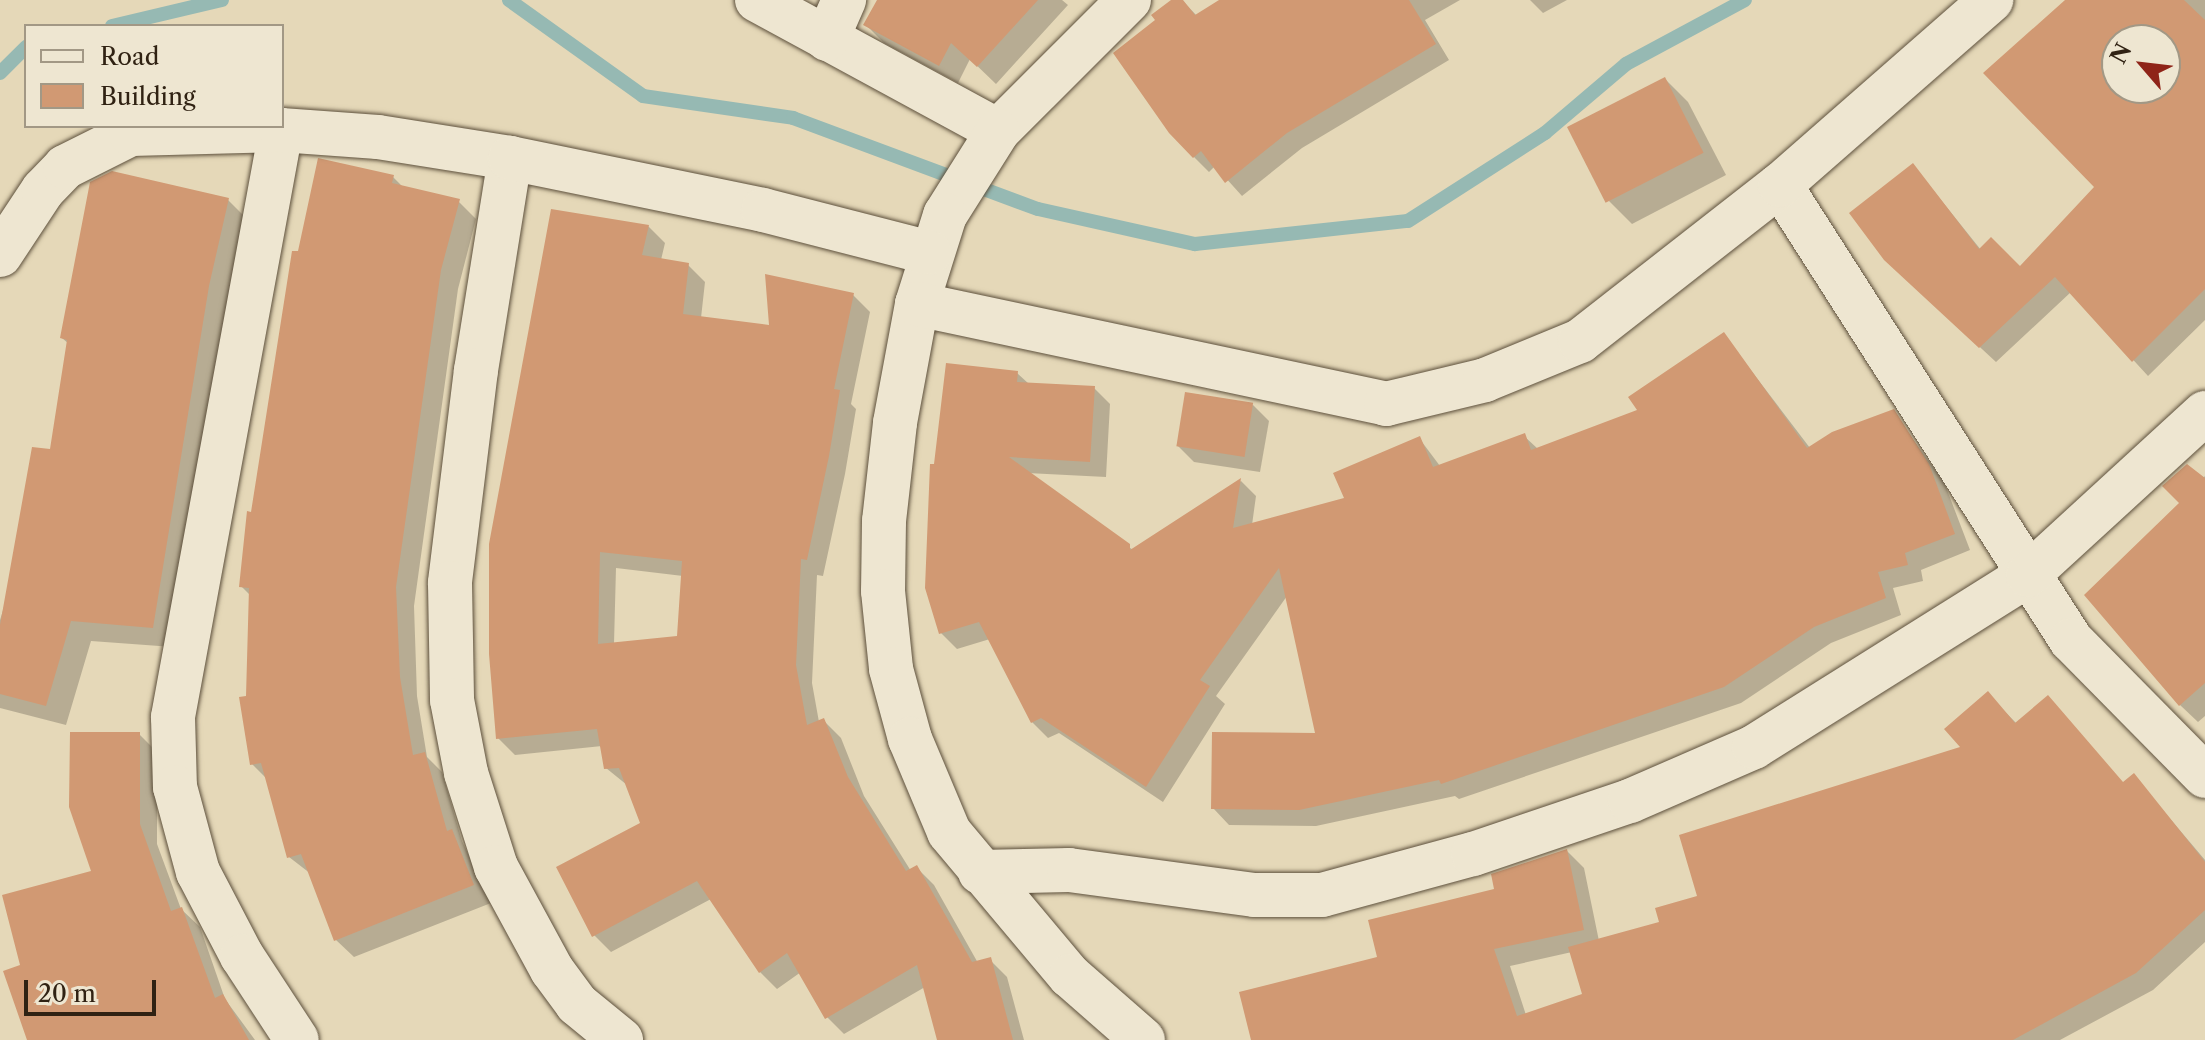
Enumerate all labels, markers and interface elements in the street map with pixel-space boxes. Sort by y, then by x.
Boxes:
legend [24,24,284,128]
north arrow [2101,24,2181,104]
text: N [2105,39,2138,68]
text: Road [100,42,159,71]
text: Building [100,82,196,111]
scale bar [28,964,160,1014]
text: 20 m [38,979,96,1008]

